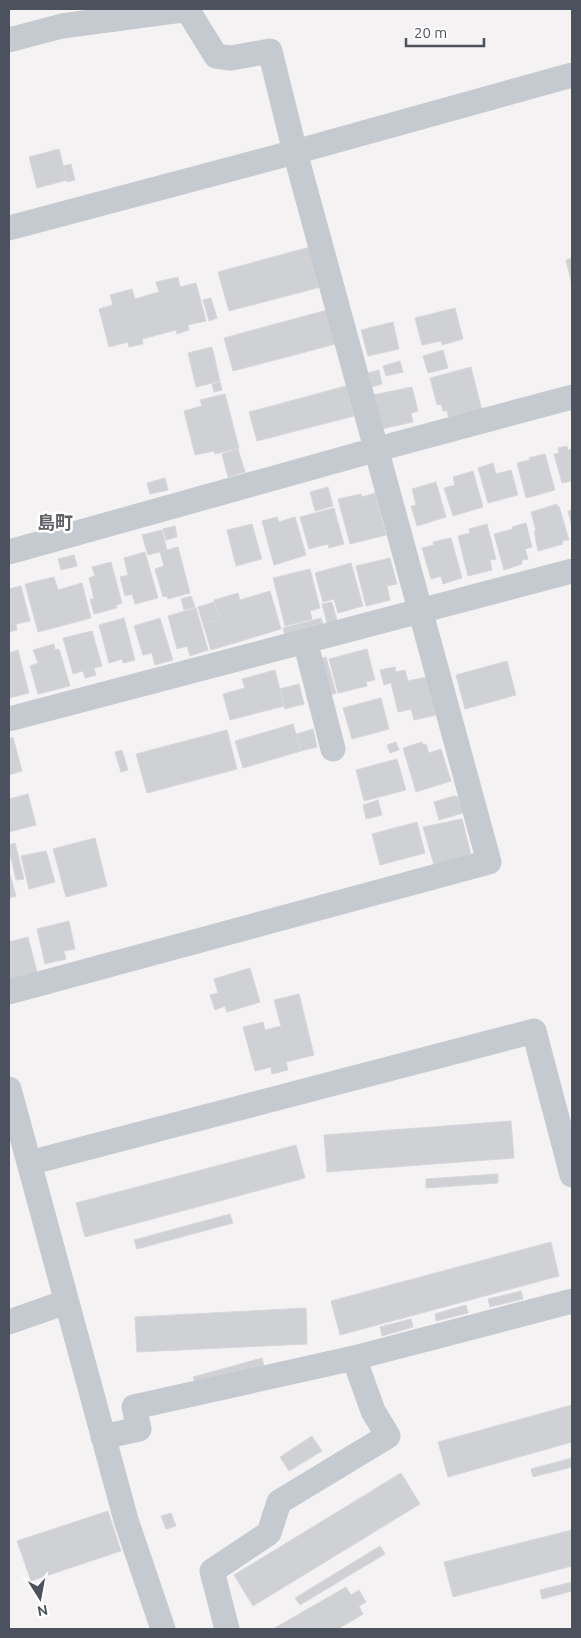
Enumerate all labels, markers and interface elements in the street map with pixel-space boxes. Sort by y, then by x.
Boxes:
scale bar [406,15,484,47]
text: 20 m [414,24,447,41]
district label: 島町 [37,512,73,532]
north arrow [15,1573,65,1623]
text: N [36,1602,49,1620]

